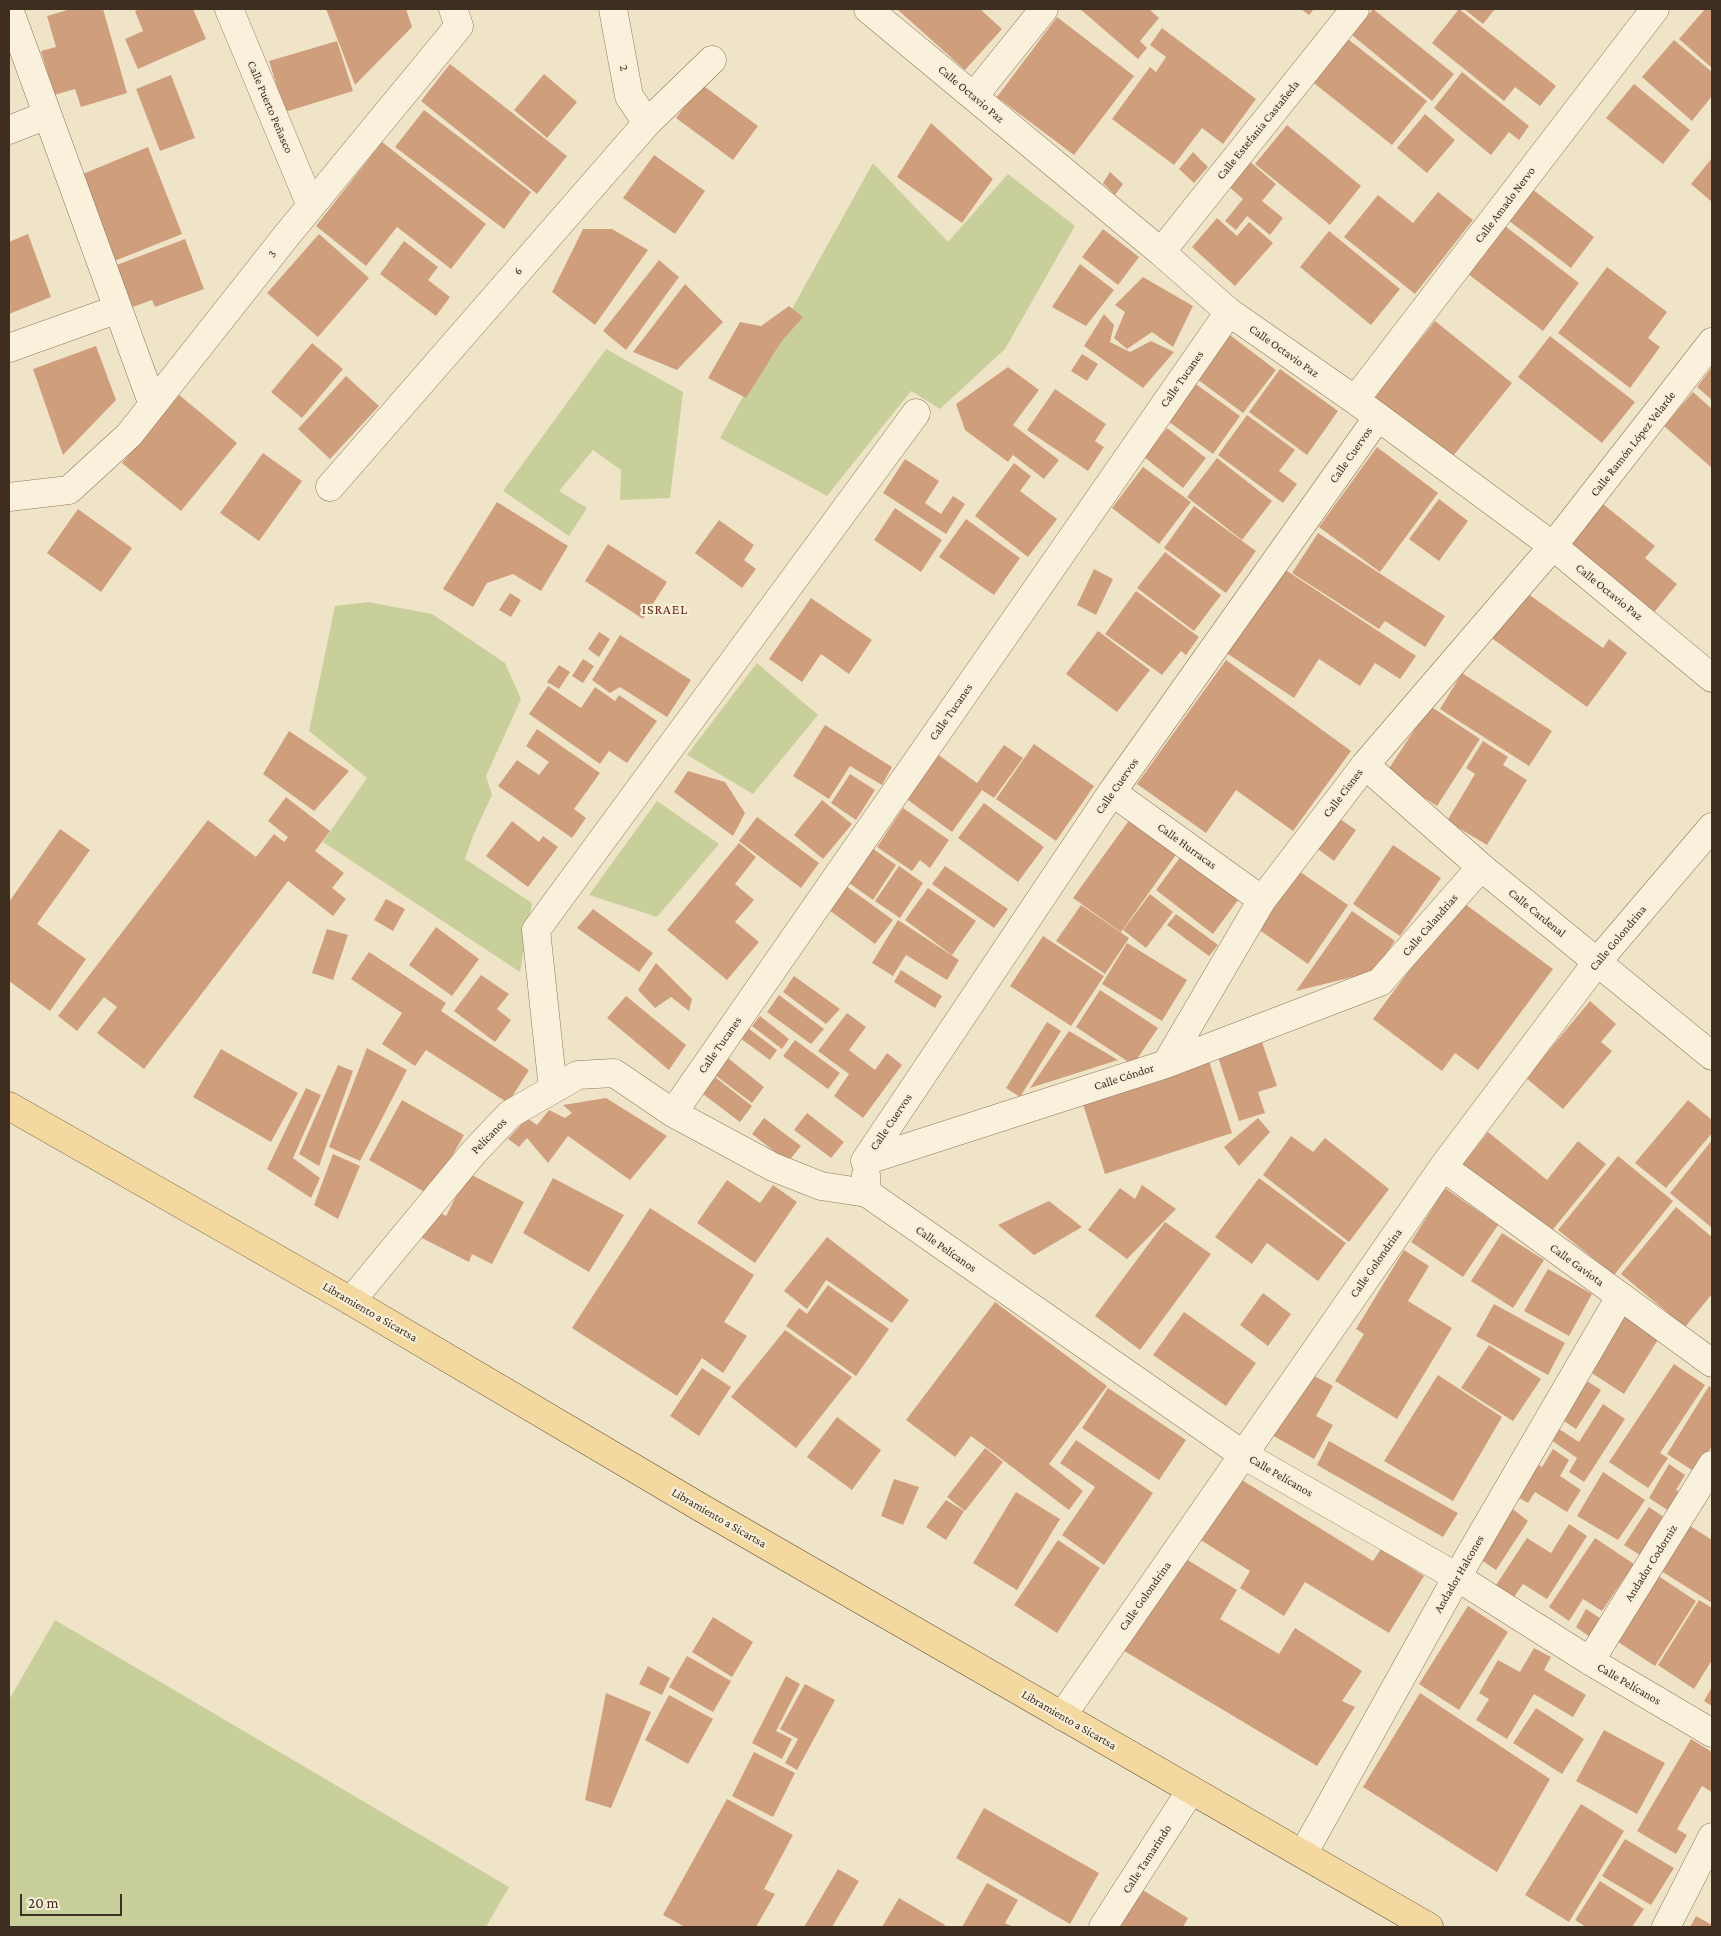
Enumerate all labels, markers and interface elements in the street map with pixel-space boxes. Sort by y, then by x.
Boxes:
street label: Calle Puerto Peñasco [244,59,296,155]
street label: Calle Octavio Paz [935,62,1007,126]
street label: 2 [616,64,632,72]
street label: Calle Estefania Castañeda [1214,77,1302,183]
street label: Calle Amado Nervo [1472,164,1538,246]
street label: 3 [265,247,279,261]
street label: 6 [511,264,525,278]
street label: Calle Octavio Paz [1246,322,1322,380]
street label: Calle Tucanes [1157,348,1207,410]
street label: Calle Ramón López Velarde [1587,389,1679,499]
street label: Calle Cuervos [1326,424,1376,486]
street label: Calle Octavio Paz [1573,561,1645,623]
district label: ISRAEL [641,602,689,618]
street label: Calle Tucanes [926,681,976,743]
street label: Calle Cuervos [1092,755,1142,817]
street label: Calle Cisnes [1320,766,1366,820]
street label: Calle Hurracas [1155,820,1219,872]
street label: Calle Cardenal [1505,885,1569,941]
street label: Calle Calandrias [1399,891,1461,959]
street label: Calle Golondrina [1586,902,1650,974]
street label: Calle Tucanes [695,1014,745,1076]
street label: Calle Cóndor [1092,1061,1156,1093]
street label: Calle Cuervos [867,1091,915,1153]
street label: Pelícanos [468,1115,510,1157]
street label: Calle Pelícanos [913,1223,979,1275]
street label: Calle Golondrina [1347,1226,1405,1300]
street label: Calle Gaviota [1547,1240,1607,1290]
street label: Libramiento a Sicartsa [320,1279,420,1345]
street label: Calle Pelícanos [1246,1452,1316,1500]
street label: Libramiento a Sicartsa [669,1485,769,1551]
street label: Andador Codorniz [1622,1522,1680,1604]
street label: Andador Halcones [1431,1532,1487,1616]
street label: Calle Golondrina [1116,1559,1174,1633]
street label: Calle Pelícanos [1594,1660,1664,1708]
street label: Libramiento a Sicartsa [1019,1687,1119,1753]
street label: Calle Tamarindo [1119,1822,1175,1896]
scale bar [22,1884,125,1916]
text: 20 m [28,1895,59,1911]

